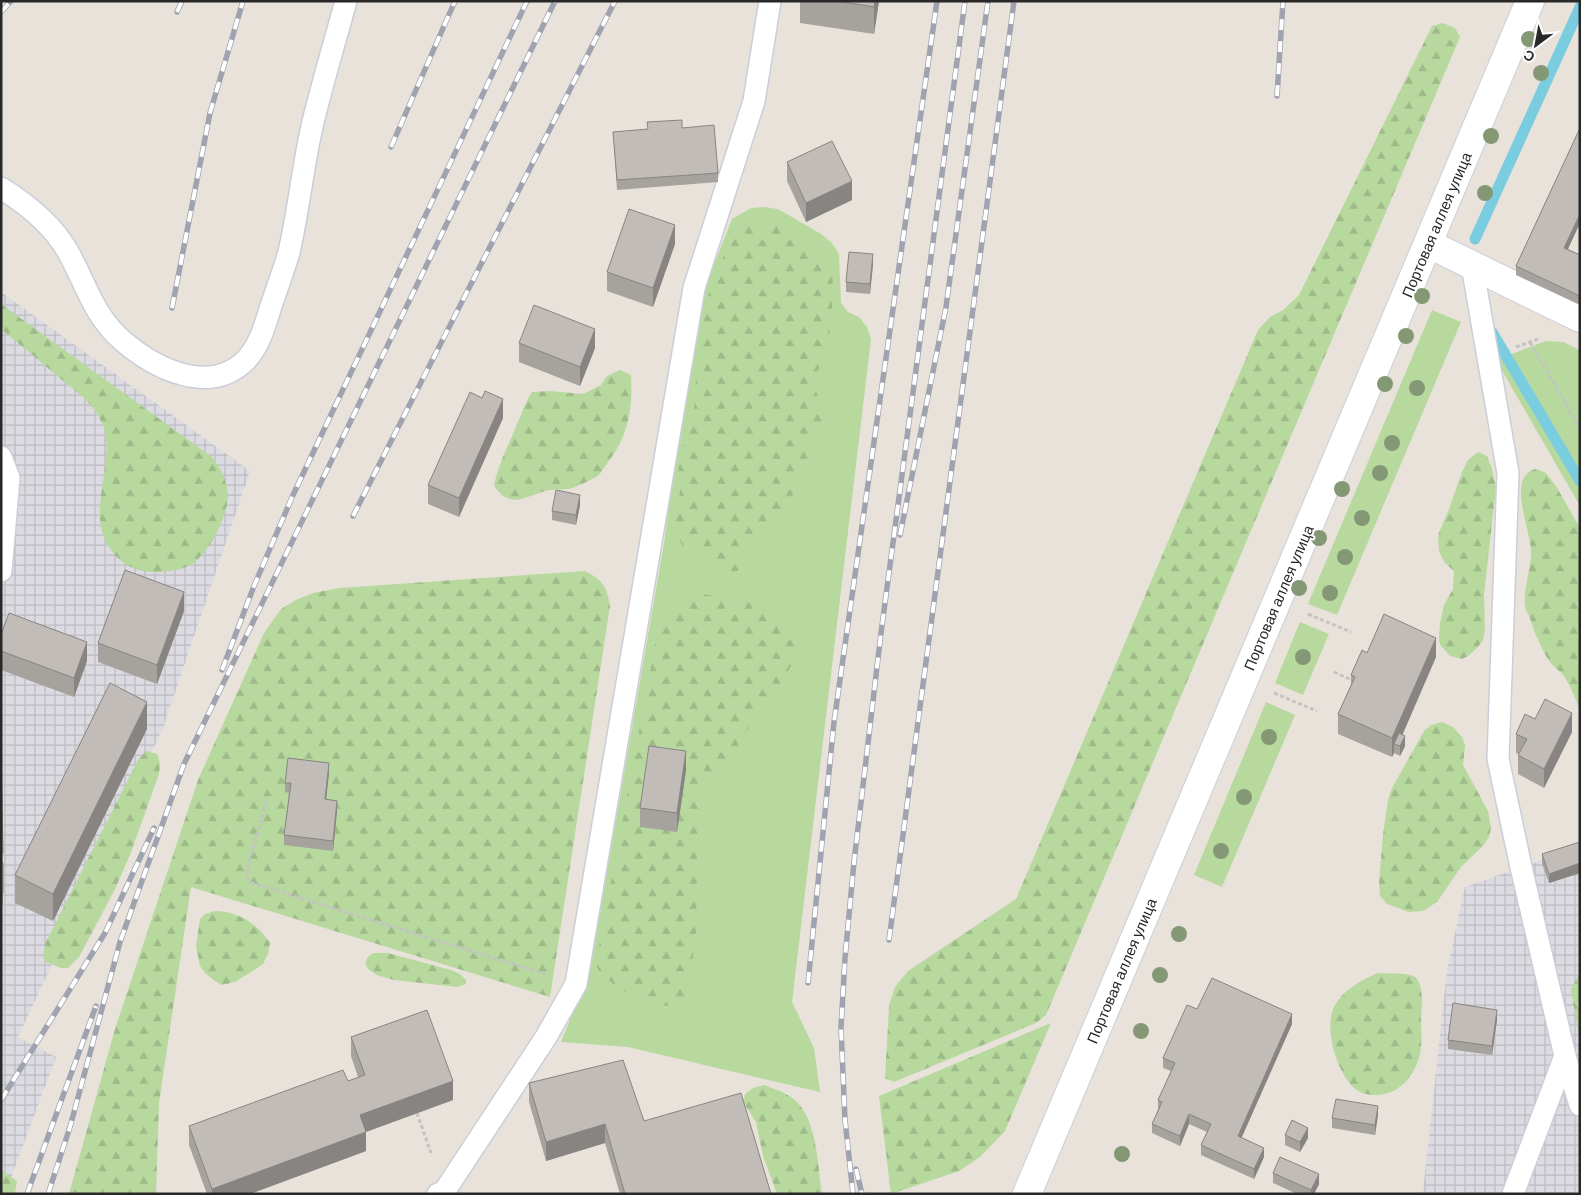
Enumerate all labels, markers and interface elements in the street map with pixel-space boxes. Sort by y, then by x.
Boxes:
north arrow [1511,20,1561,70]
text: С [1520,47,1538,66]
street label: Портовая аллея улица [1397,149,1475,300]
street label: Портовая аллея улица [1239,522,1317,673]
street label: Портовая аллея улица [1082,895,1160,1046]

